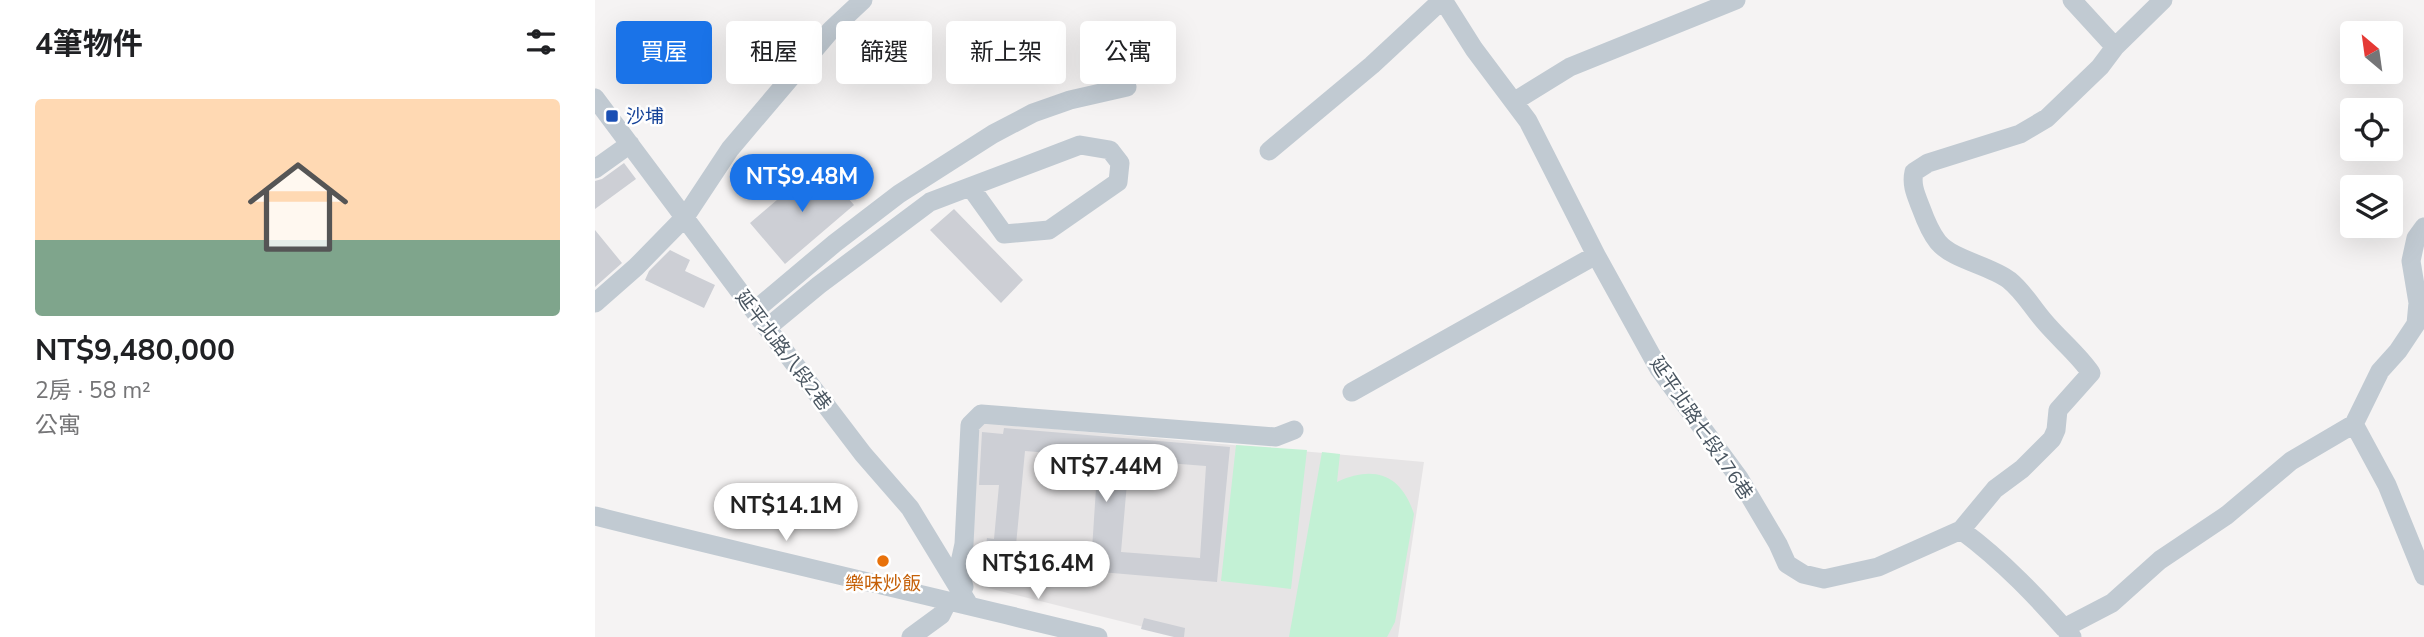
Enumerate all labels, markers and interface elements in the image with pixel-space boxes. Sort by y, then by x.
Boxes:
chip: 買屋 [616,21,712,84]
chip: 租屋 [726,21,822,84]
chip: 篩選 [836,21,932,84]
chip: 新上架 [946,21,1066,84]
chip: 公寓 [1080,21,1176,84]
north arrow [2340,21,2403,84]
map controls [2340,21,2403,238]
icon: filters [522,23,560,61]
text: 4筆物件 [35,24,143,65]
button: locate [2340,98,2403,161]
place label: 沙埔 [626,104,664,130]
marker: 沙埔 [604,108,620,124]
icon: home [235,144,361,270]
pin: NT$9.48M [730,154,874,214]
text: NT$9.48M [746,161,858,192]
button: layers [2340,175,2403,238]
street label: 延平北路八段2巷 [729,285,837,416]
text: NT$9,480,000 [35,330,235,371]
street label: 延平北路七段176巷 [1644,352,1759,505]
text: 2房 · 58 m² [35,375,151,406]
text: 公寓 [35,410,81,441]
pin: NT$7.44M [1034,444,1178,504]
text: NT$7.44M [1050,451,1162,482]
pin: NT$14.1M [714,484,858,543]
text: NT$14.1M [730,490,842,521]
pin: NT$16.4M [966,542,1110,601]
text: NT$16.4M [982,548,1094,579]
marker: 樂味炒飯 [875,553,891,569]
place label: 樂味炒飯 [845,571,921,597]

